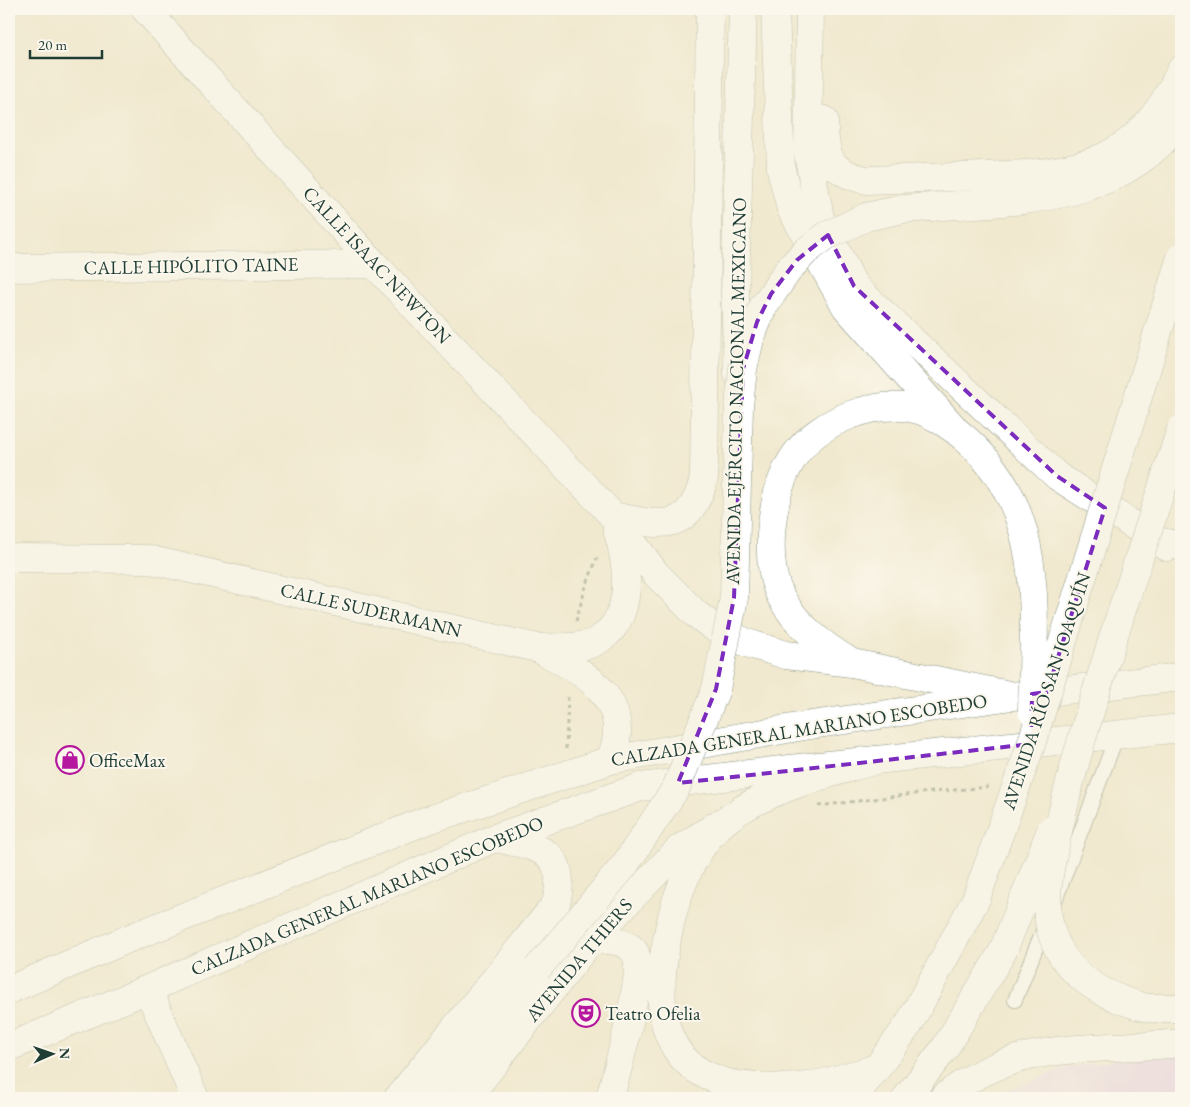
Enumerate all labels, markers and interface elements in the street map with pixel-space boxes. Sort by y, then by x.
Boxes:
scale bar [30,28,102,60]
text: 20 m [38,35,67,54]
street label: CALLE ISAAC NEWTON [297,181,457,349]
street label: AVENIDA EJÉRCITO NACIONAL MEXICANO [720,197,752,586]
street label: CALLE HIPÓLITO TAINE [83,252,299,280]
street label: AVENIDA RÍO SAN JOAQUÍN [995,569,1096,814]
street label: CALLE SUDERMANN [278,577,464,643]
street label: CALZADA GENERAL MARIANO ESCOBEDO [609,688,989,772]
shop icon: OfficeMax [55,745,85,775]
place label: OfficeMax [89,748,166,773]
street label: CALZADA GENERAL MARIANO ESCOBEDO [187,810,547,982]
street label: AVENIDA THIERS [519,893,638,1028]
theatre icon: Teatro Ofelia [571,998,601,1028]
place label: Teatro Ofelia [605,1001,701,1026]
north arrow [28,1030,78,1080]
text: N [56,1048,74,1060]

